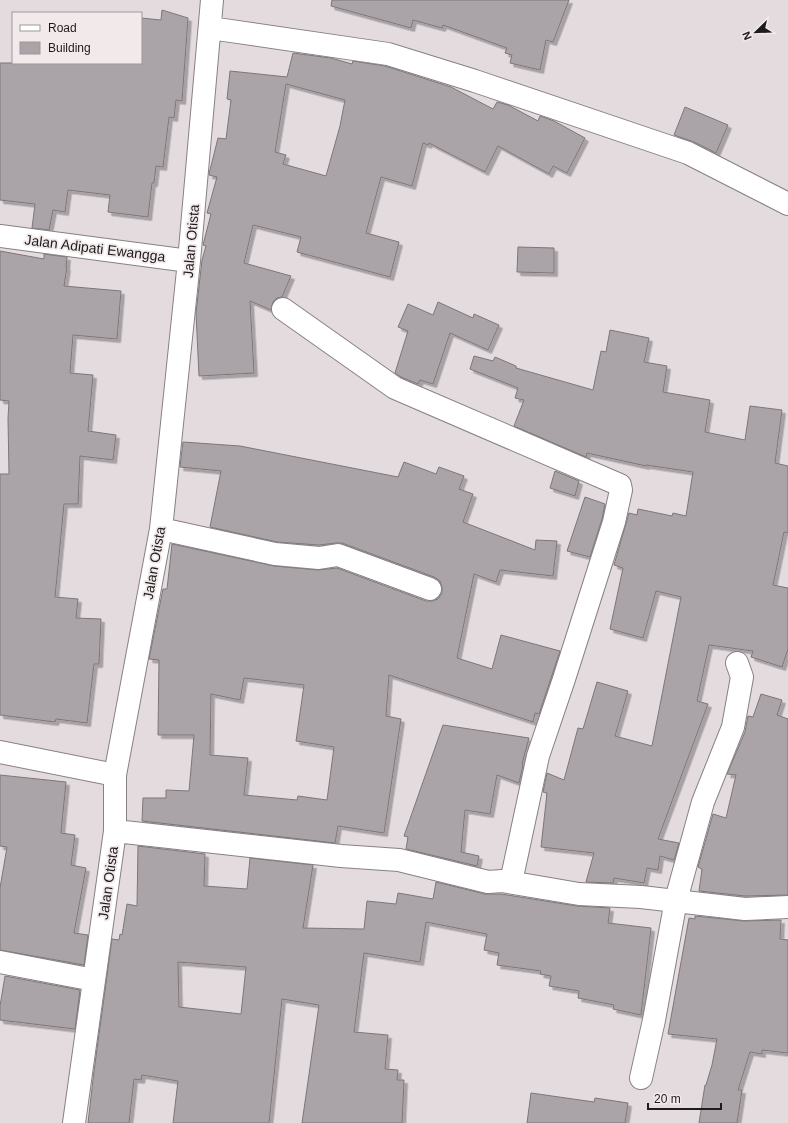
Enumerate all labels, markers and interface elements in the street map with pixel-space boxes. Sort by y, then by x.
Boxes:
legend [12,12,142,64]
north arrow [736,12,776,52]
text: Road [48,21,77,35]
text: N [740,30,754,42]
text: Building [48,41,91,55]
street label: Jalan Otista [180,203,202,279]
street label: Jalan Adipati Ewangga [24,231,166,265]
street label: Jalan Otista [140,525,168,601]
street label: Jalan Otista [95,845,121,921]
scale bar [648,1085,721,1111]
text: 20 m [654,1092,681,1106]

